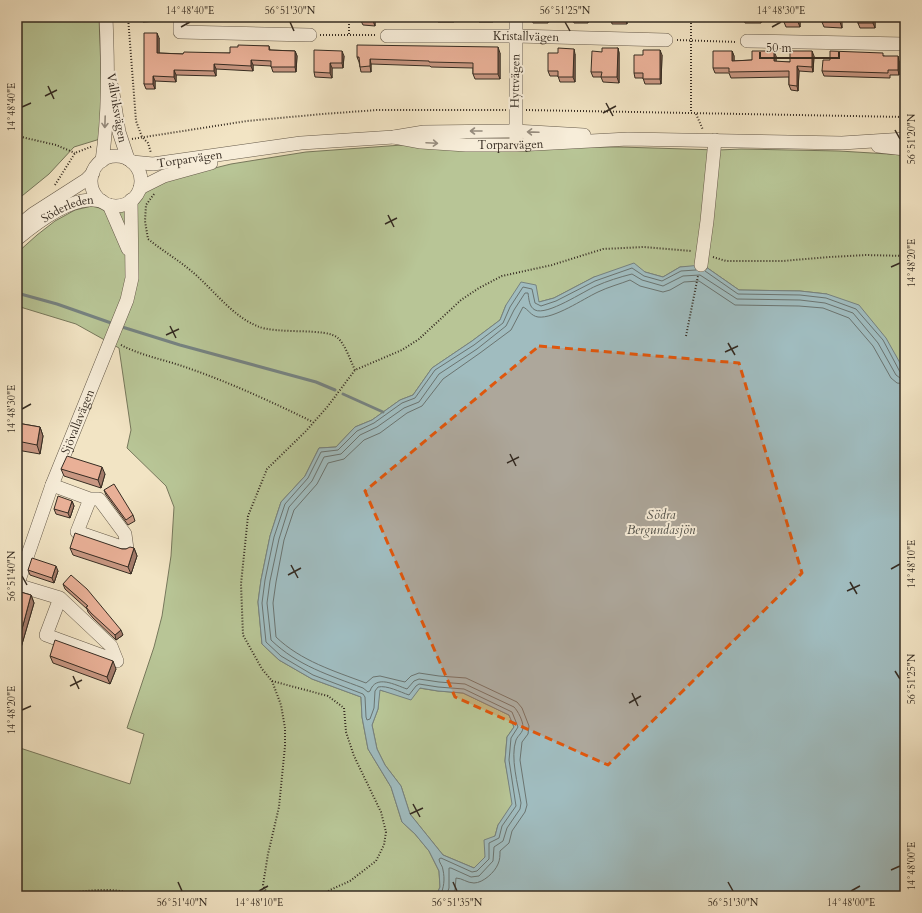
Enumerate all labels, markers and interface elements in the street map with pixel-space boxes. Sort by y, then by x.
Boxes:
text: 14°48'40"E [166,4,214,18]
text: 56°51'30"N [265,4,316,18]
text: 56°51'25"N [540,4,591,18]
text: 14°48'30"E [757,4,805,18]
street label: Kristallvägen [493,28,559,45]
scale bar [760,34,839,60]
text: 50 m [766,40,793,56]
street label: Hyttvägen [507,54,523,108]
street label: Vallviksvägen [103,72,131,144]
text: 14°48'40"E [5,83,19,131]
text: 56°51'20"N [905,113,919,164]
one-way arrow [102,115,109,128]
one-way arrow [470,127,483,135]
one-way arrow [527,128,540,136]
street label: Torparvägen [477,136,544,153]
one-way arrow [425,139,438,147]
street label: Torparvägen [156,146,224,171]
street label: Söderleden [38,191,95,226]
text: 14°48'20"E [905,239,919,287]
text: 14°48'30"E [5,385,19,433]
street label: Sjövallavägen [57,387,98,457]
water label: Södra Bergundasjön [627,506,696,539]
text: 14°48'10"E [905,540,919,588]
text: 56°51'40"N [5,550,19,601]
text: 56°51'25"N [905,653,919,704]
text: 14°48'20"E [5,686,19,734]
text: 14°48'00"E [905,842,919,890]
text: 56°51'40"N [157,896,208,910]
text: 14°48'10"E [235,896,283,910]
text: 56°51'35"N [432,896,483,910]
text: 56°51'30"N [708,896,759,910]
text: 14°48'00"E [827,896,875,910]

